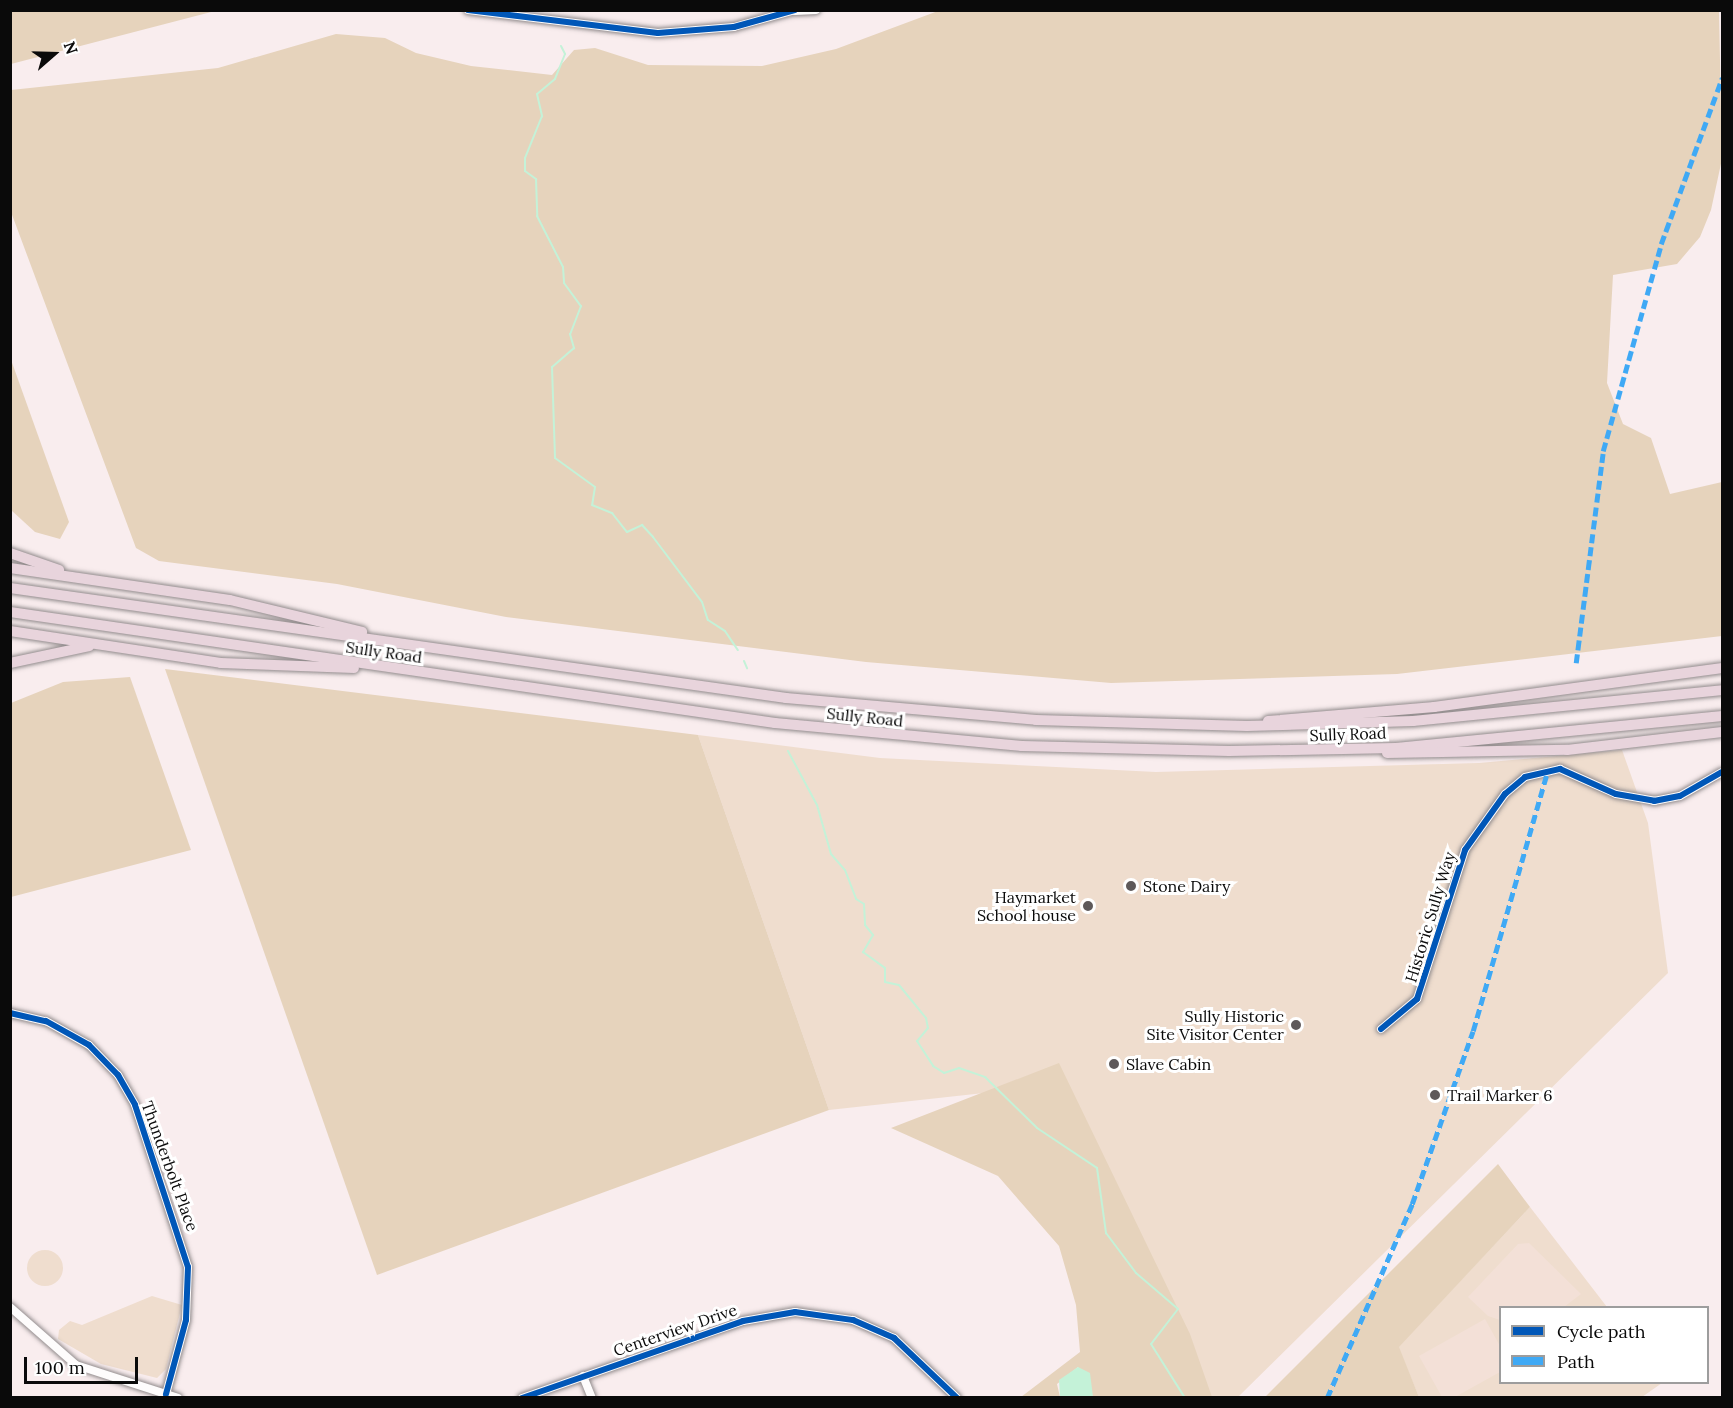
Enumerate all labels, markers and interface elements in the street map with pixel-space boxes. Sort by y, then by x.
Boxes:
north arrow [24,24,84,84]
text: N [59,39,82,57]
street label: Sully Road [345,637,423,667]
street label: Sully Road [826,703,904,731]
street label: Sully Road [1309,723,1387,745]
street label: Historic Sully Way [1401,849,1459,985]
place label: Stone Dairy [1143,876,1230,896]
marker: Stone Dairy [1124,879,1138,893]
place label: Haymarket School house [977,887,1076,925]
marker: Haymarket School house [1081,899,1095,913]
place label: Sully Historic Site Visitor Center [1146,1006,1284,1044]
marker: Sully Historic Site Visitor Center [1289,1018,1303,1032]
place label: Slave Cabin [1126,1054,1211,1074]
marker: Slave Cabin [1107,1057,1121,1071]
place label: Trail Marker 6 [1447,1085,1552,1105]
marker: Trail Marker 6 [1428,1088,1442,1102]
street label: Thunderbolt Place [138,1098,202,1234]
street label: Centerview Drive [611,1300,739,1360]
legend [1499,1306,1709,1384]
text: Cycle path [1557,1320,1646,1343]
scale bar [27,1345,141,1383]
text: Path [1557,1350,1595,1373]
text: 100 m [35,1356,85,1379]

